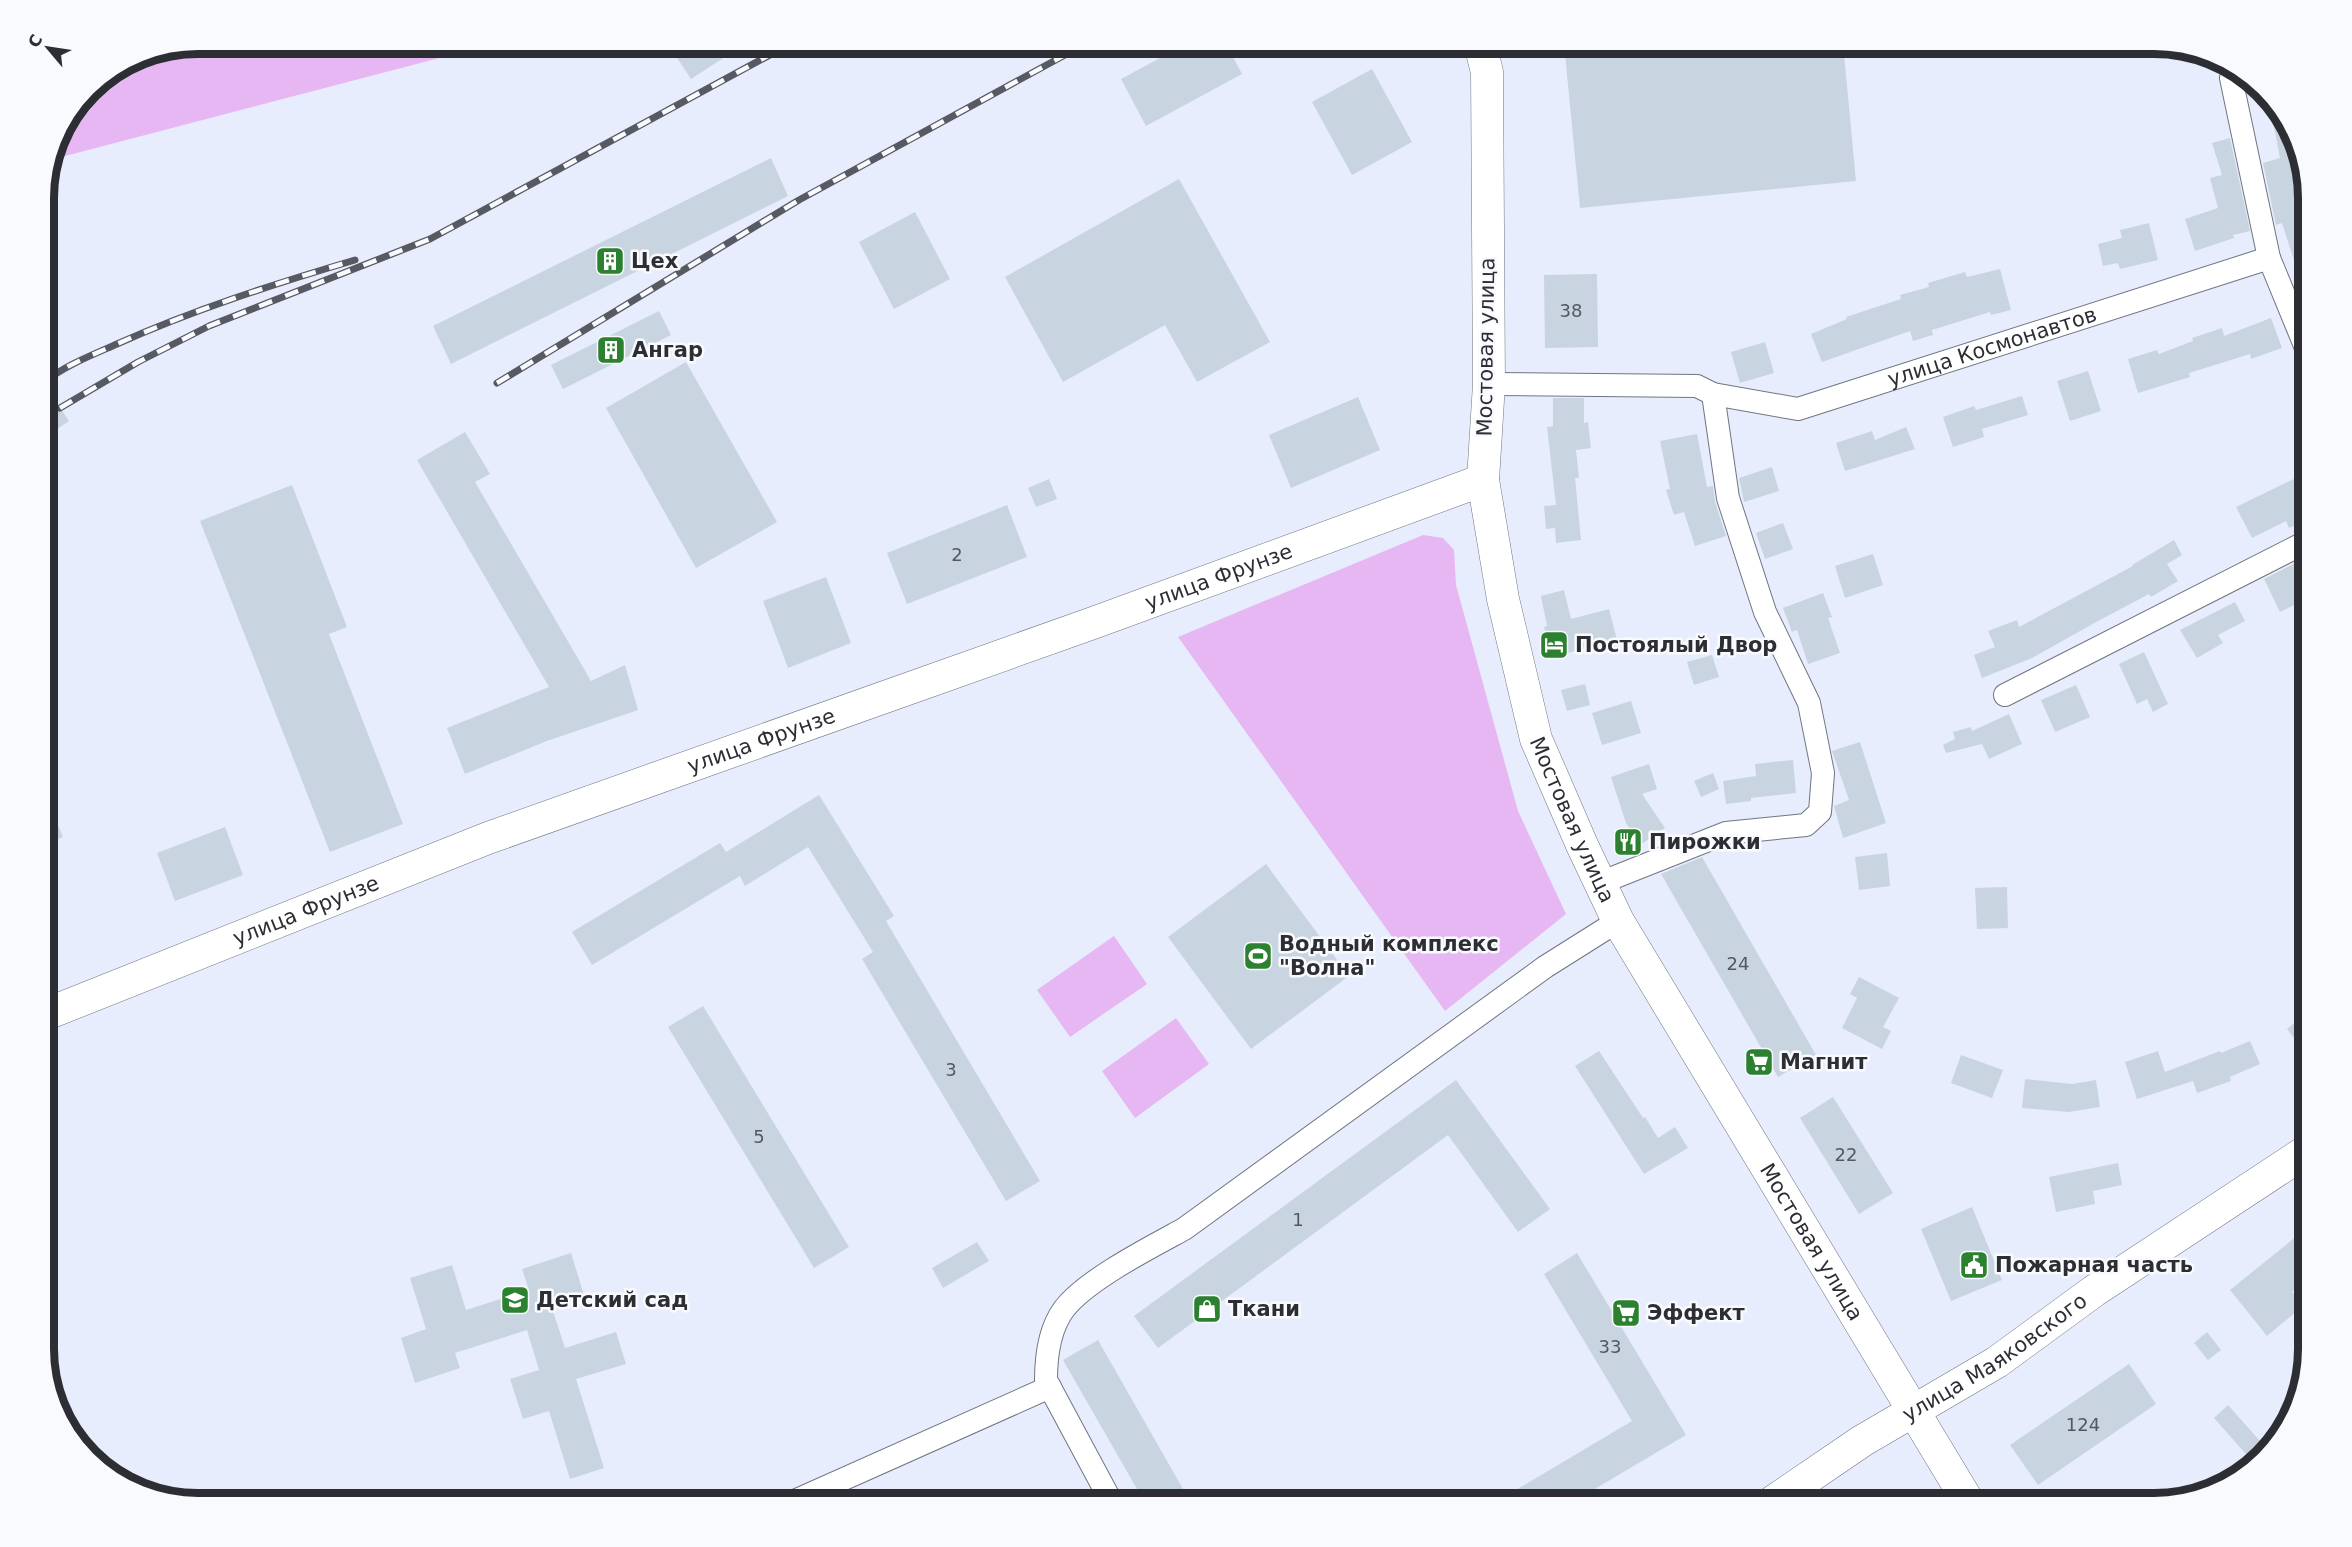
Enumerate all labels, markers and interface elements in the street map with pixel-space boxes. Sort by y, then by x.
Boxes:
north arrow [18,18,78,78]
text: С [24,31,46,51]
building icon: Цех [594,245,626,277]
place label: Цех [631,249,679,273]
street label: Мостовая улица [1472,257,1500,437]
house number: 38 [1560,300,1582,321]
street label: улица Космонавтов [1885,302,2099,391]
building icon: Ангар [595,334,627,366]
place label: Ангар [632,338,703,362]
street label: улица Фрунзе [1142,539,1296,615]
house number: 2 [951,544,963,565]
hotel icon: Постоялый Двор [1538,629,1570,661]
place label: Постоялый Двор [1575,633,1777,657]
street label: улица Фрунзе [684,704,838,778]
street label: Мостовая улица [1525,733,1620,906]
restaurant icon: Пирожки [1612,826,1644,858]
place label: Пирожки [1649,830,1761,854]
street label: улица Фрунзе [229,871,382,950]
place label: Водный комплекс "Волна" [1279,932,1499,980]
sports icon: Водный комплекс "Волна" [1242,940,1274,972]
house number: 24 [1727,953,1749,974]
supermarket icon: Магнит [1743,1046,1775,1078]
place label: Магнит [1780,1050,1868,1074]
house number: 3 [945,1059,957,1080]
house number: 5 [753,1126,765,1147]
house number: 22 [1835,1144,1857,1165]
street label: Мостовая улица [1755,1159,1868,1325]
house number: 1 [1292,1209,1304,1230]
public building icon: Пожарная часть [1958,1249,1990,1281]
place label: Пожарная часть [1995,1253,2193,1277]
school or university icon: Детский сад [499,1284,531,1316]
place label: Детский сад [536,1288,688,1312]
street label: улица Маяковского [1898,1288,2092,1427]
shop icon: Ткани [1191,1293,1223,1325]
place label: Ткани [1228,1297,1300,1321]
supermarket icon: Эффект [1610,1297,1642,1329]
place label: Эффект [1647,1301,1746,1325]
house number: 33 [1599,1336,1621,1357]
house number: 124 [2066,1414,2100,1435]

